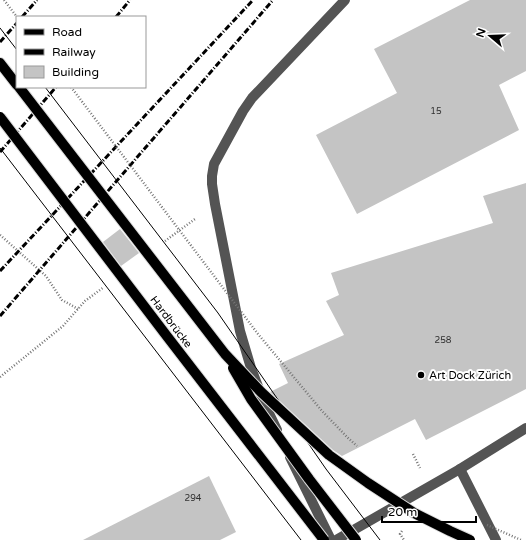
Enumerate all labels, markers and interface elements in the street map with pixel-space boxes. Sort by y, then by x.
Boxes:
legend [16,16,146,88]
north arrow [470,16,510,56]
text: Road [52,25,82,39]
text: N [473,27,489,39]
text: Railway [52,45,96,59]
text: Building [52,65,99,79]
house number: 15 [430,106,442,117]
street label: Hardbrücke [147,294,195,350]
house number: 258 [435,335,452,346]
place label: Art Dock Zürich [429,369,511,382]
marker: Art Dock Zürich [416,370,426,380]
house number: 294 [185,493,202,504]
scale bar [382,498,476,524]
text: 20 m [388,505,417,519]

